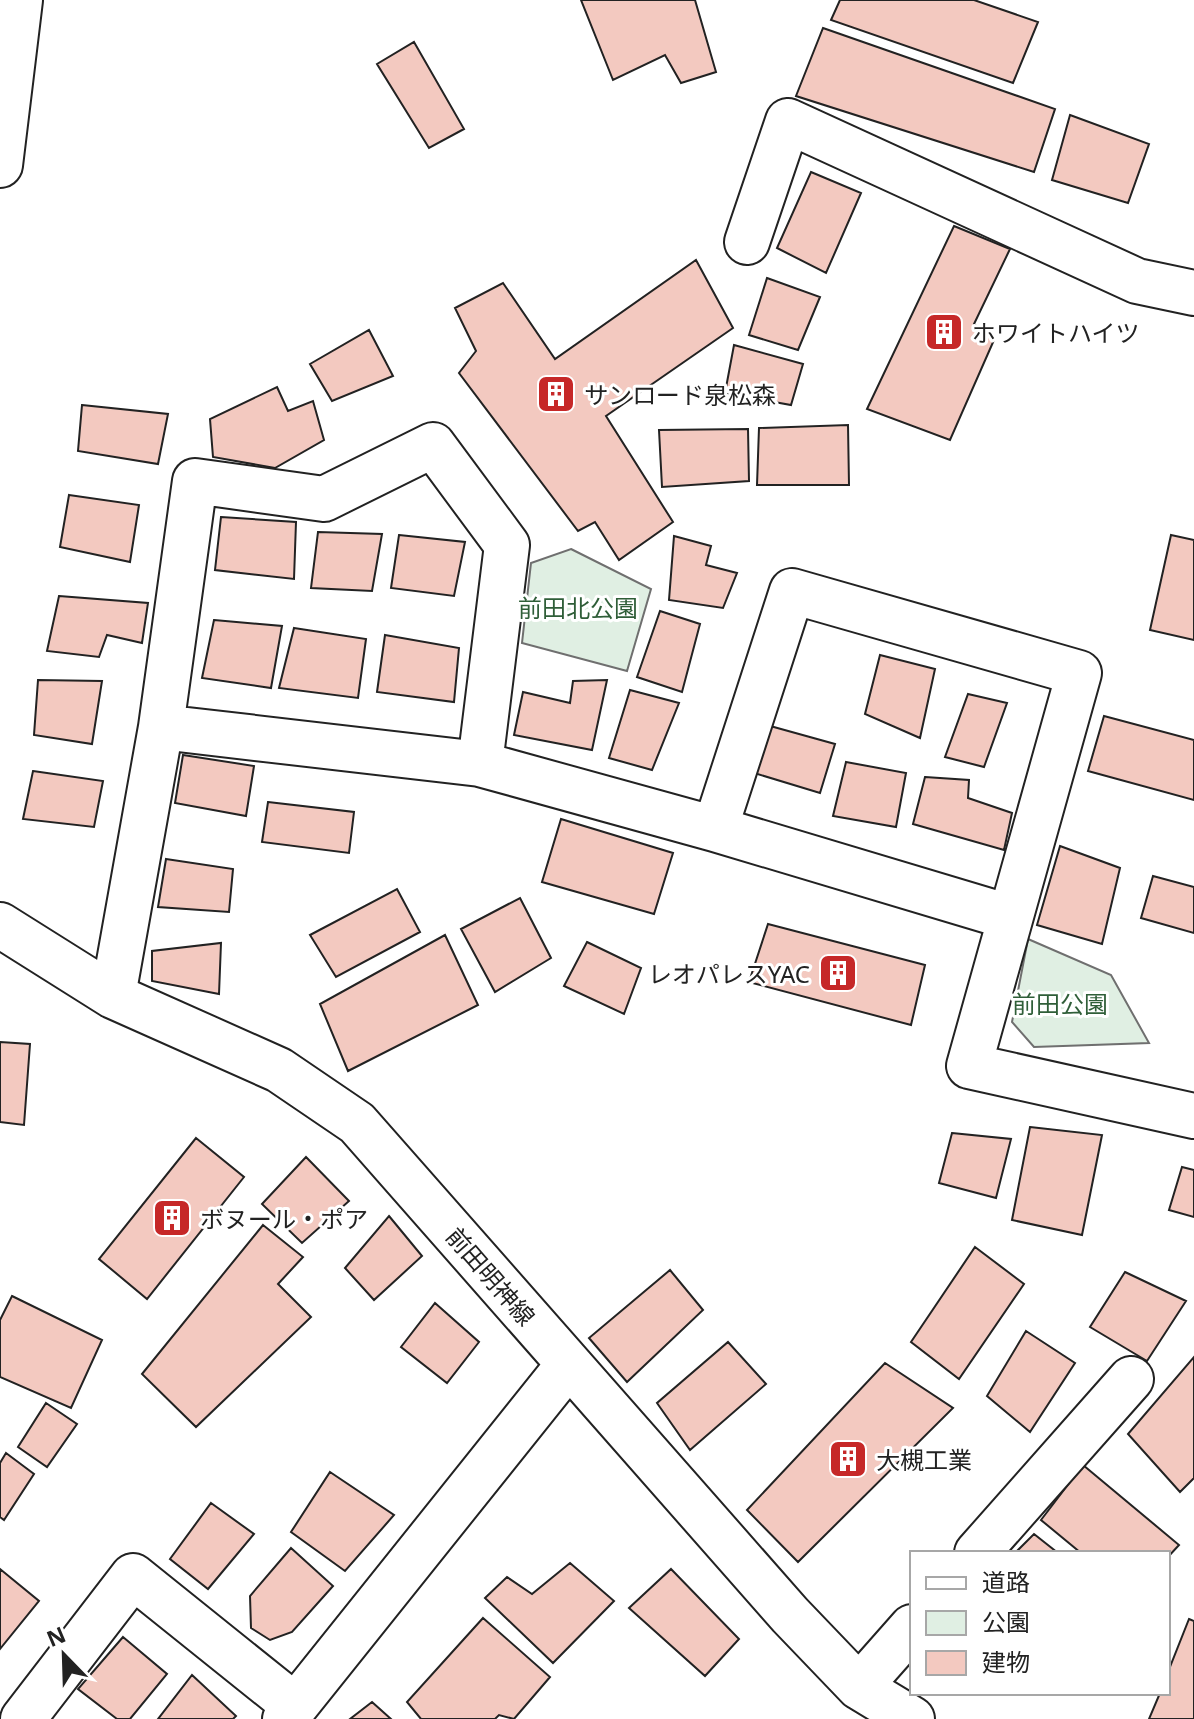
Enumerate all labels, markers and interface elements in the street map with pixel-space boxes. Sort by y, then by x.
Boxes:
building icon: ホワイトハイツ [923,311,965,353]
place label: ホワイトハイツ [972,316,1140,349]
building icon: サンロード泉松森 [535,373,577,415]
place label: サンロード泉松森 [584,378,776,411]
park label: 前田北公園 [518,591,638,624]
building icon: レオパレスYAC [817,952,859,994]
place label: レオパレスYAC [648,957,810,990]
park label: 前田公園 [1012,987,1108,1020]
building icon: ボヌール・ポア [151,1197,193,1239]
place label: ボヌール・ポア [200,1202,368,1235]
street label: 前田明神線 [439,1220,543,1332]
building icon: 大槻工業 [827,1438,869,1480]
place label: 大槻工業 [876,1443,972,1476]
legend [910,1551,1170,1695]
text: 道路 [982,1565,1030,1598]
text: 公園 [982,1605,1030,1638]
north arrow [24,1615,104,1695]
text: N [42,1618,70,1653]
text: 建物 [982,1645,1030,1678]

